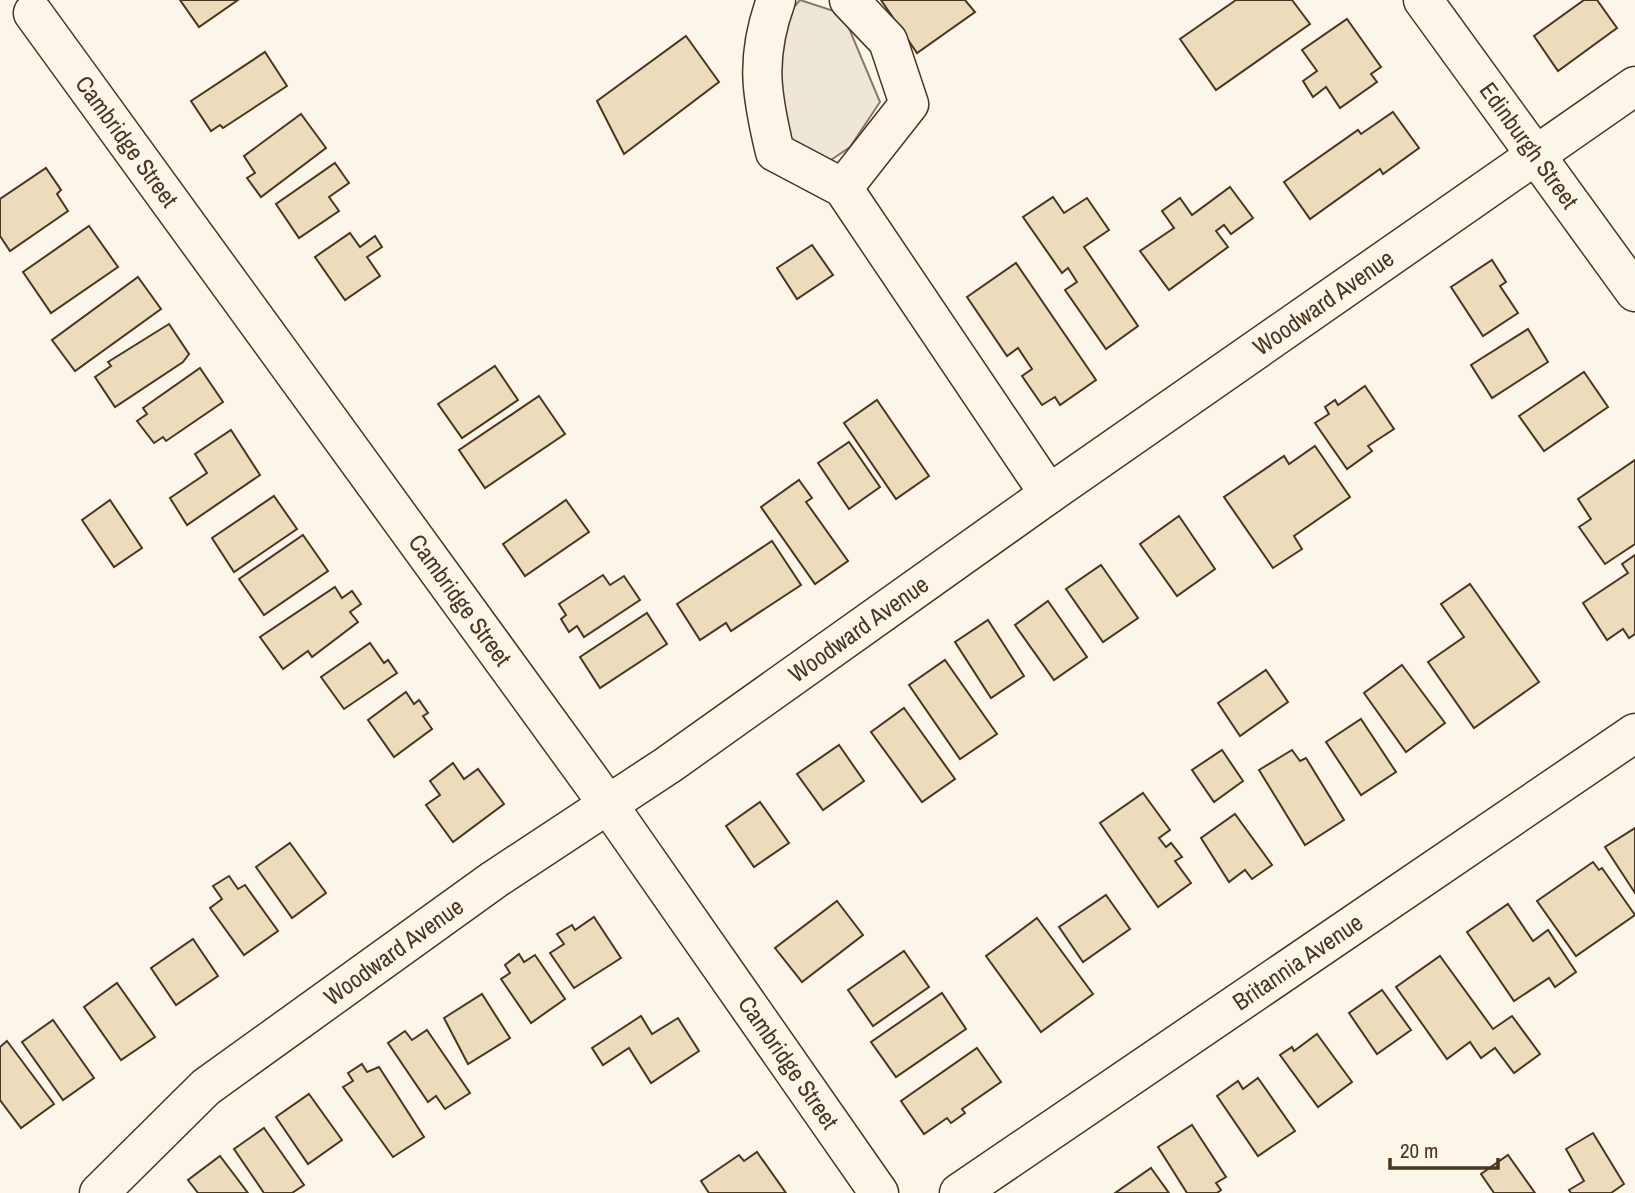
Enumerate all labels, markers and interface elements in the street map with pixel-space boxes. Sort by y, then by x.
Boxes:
street label: Cambridge Street [69,69,186,214]
street label: Edinburgh Street [1473,75,1587,215]
street label: Woodward Avenue [1246,242,1400,362]
street label: Cambridge Street [402,527,520,672]
street label: Woodward Avenue [782,568,935,689]
street label: Woodward Avenue [317,890,469,1012]
street label: Britannia Avenue [1226,906,1369,1017]
street label: Cambridge Street [731,989,847,1135]
scale bar [1390,1126,1498,1170]
text: 20 m [1400,1136,1438,1165]

